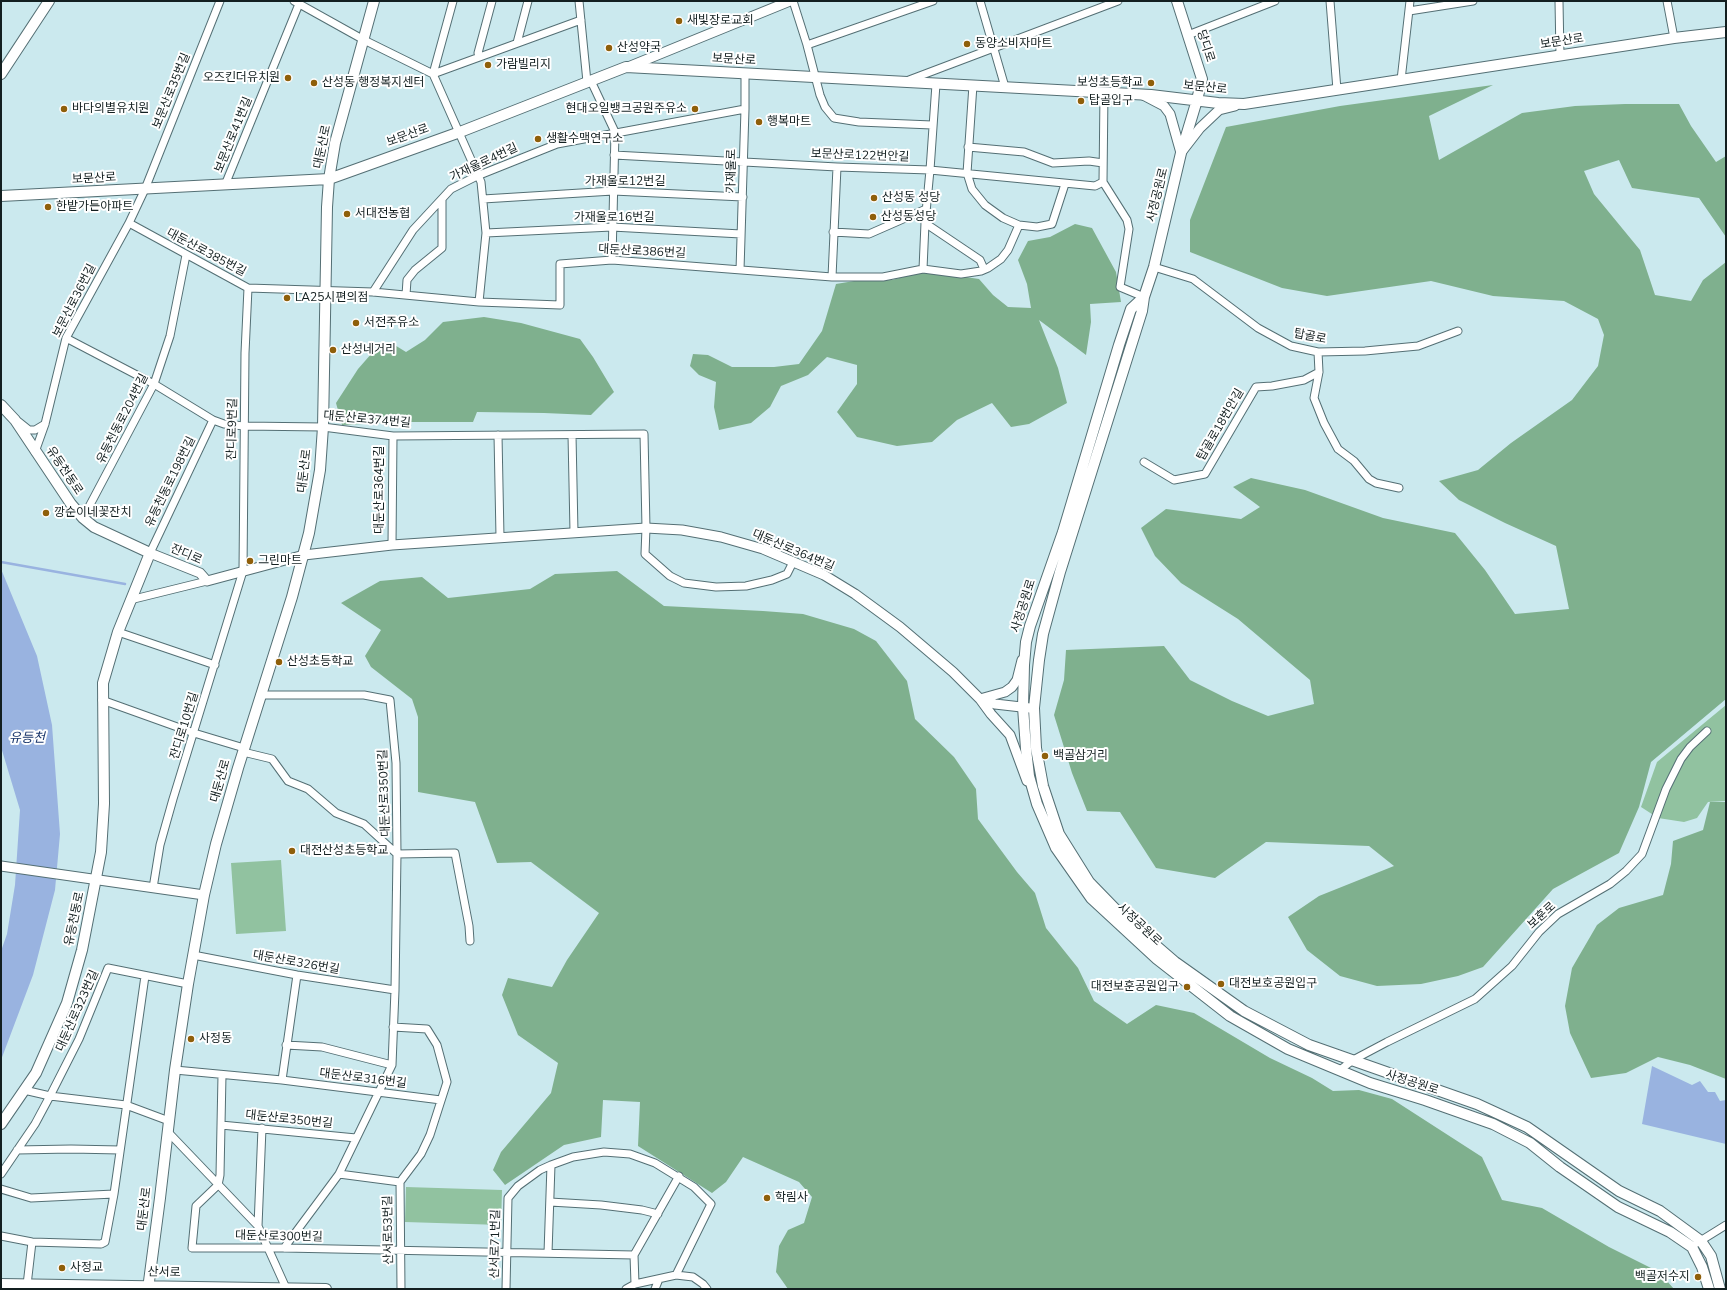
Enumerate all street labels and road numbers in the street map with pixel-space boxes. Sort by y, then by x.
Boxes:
street label: 당디로 [1193,28,1217,64]
street label: 보문산로 [1539,31,1585,53]
street label: 보문산로35번길 [150,51,194,131]
street label: 보문산로 [712,52,756,68]
street label: 보문산로 [1182,79,1228,97]
street label: 보문산로41번길 [212,95,256,175]
street label: 보문산로 [385,122,431,150]
street label: 대둔산로 [311,124,335,170]
street label: 가재울로4번길 [448,141,520,185]
street label: 보문산로122번안길 [810,147,910,165]
street label: 가재울로 [724,149,740,193]
street label: 사정공원로 [1144,166,1172,224]
street label: 보문산로 [72,171,116,187]
street label: 가재울로12번길 [585,175,665,189]
street label: 가재울로16번길 [574,211,654,225]
street label: 대둔산로385번길 [164,226,248,280]
street label: 대둔산로386번길 [598,243,686,261]
street label: 보문산로36번길 [50,262,100,340]
street label: 탑골로 [1292,327,1328,347]
street label: 유등천동로204번길 [94,372,152,466]
street label: 탑골로18번안길 [1195,386,1247,464]
street label: 잔디로9번길 [225,398,241,460]
street label: 대둔산로374번길 [323,409,411,431]
street label: 유등천동로198번길 [143,434,199,530]
street label: 유등천동로 [43,444,85,498]
street label: 대둔산로364번길 [373,446,387,534]
street label: 대둔산로 [295,448,315,494]
street label: 대둔산로364번길 [750,527,836,575]
street label: 잔디로 [168,542,204,568]
street label: 사정공원로 [1009,578,1039,634]
street label: 잔디로10번길 [168,691,202,761]
street label: 대둔산로350번길 [376,749,394,837]
street label: 대둔산로 [208,758,234,804]
street label: 유등천동로 [62,891,88,947]
street label: 보훈로 [1525,900,1559,932]
street label: 사정공원로 [1114,901,1164,949]
street label: 대둔산로326번길 [251,948,341,978]
street label: 대둔산로323번길 [54,968,102,1054]
street label: 대둔산로316번길 [319,1067,407,1091]
street label: 사정공원로 [1384,1068,1440,1098]
street label: 대둔산로350번길 [245,1108,333,1132]
street label: 대둔산로 [135,1186,155,1232]
street label: 산서로53번길 [381,1195,397,1265]
street label: 산서로71번길 [488,1209,504,1279]
street label: 대둔산로300번길 [235,1229,323,1245]
street label: 산서로 [147,1266,181,1280]

